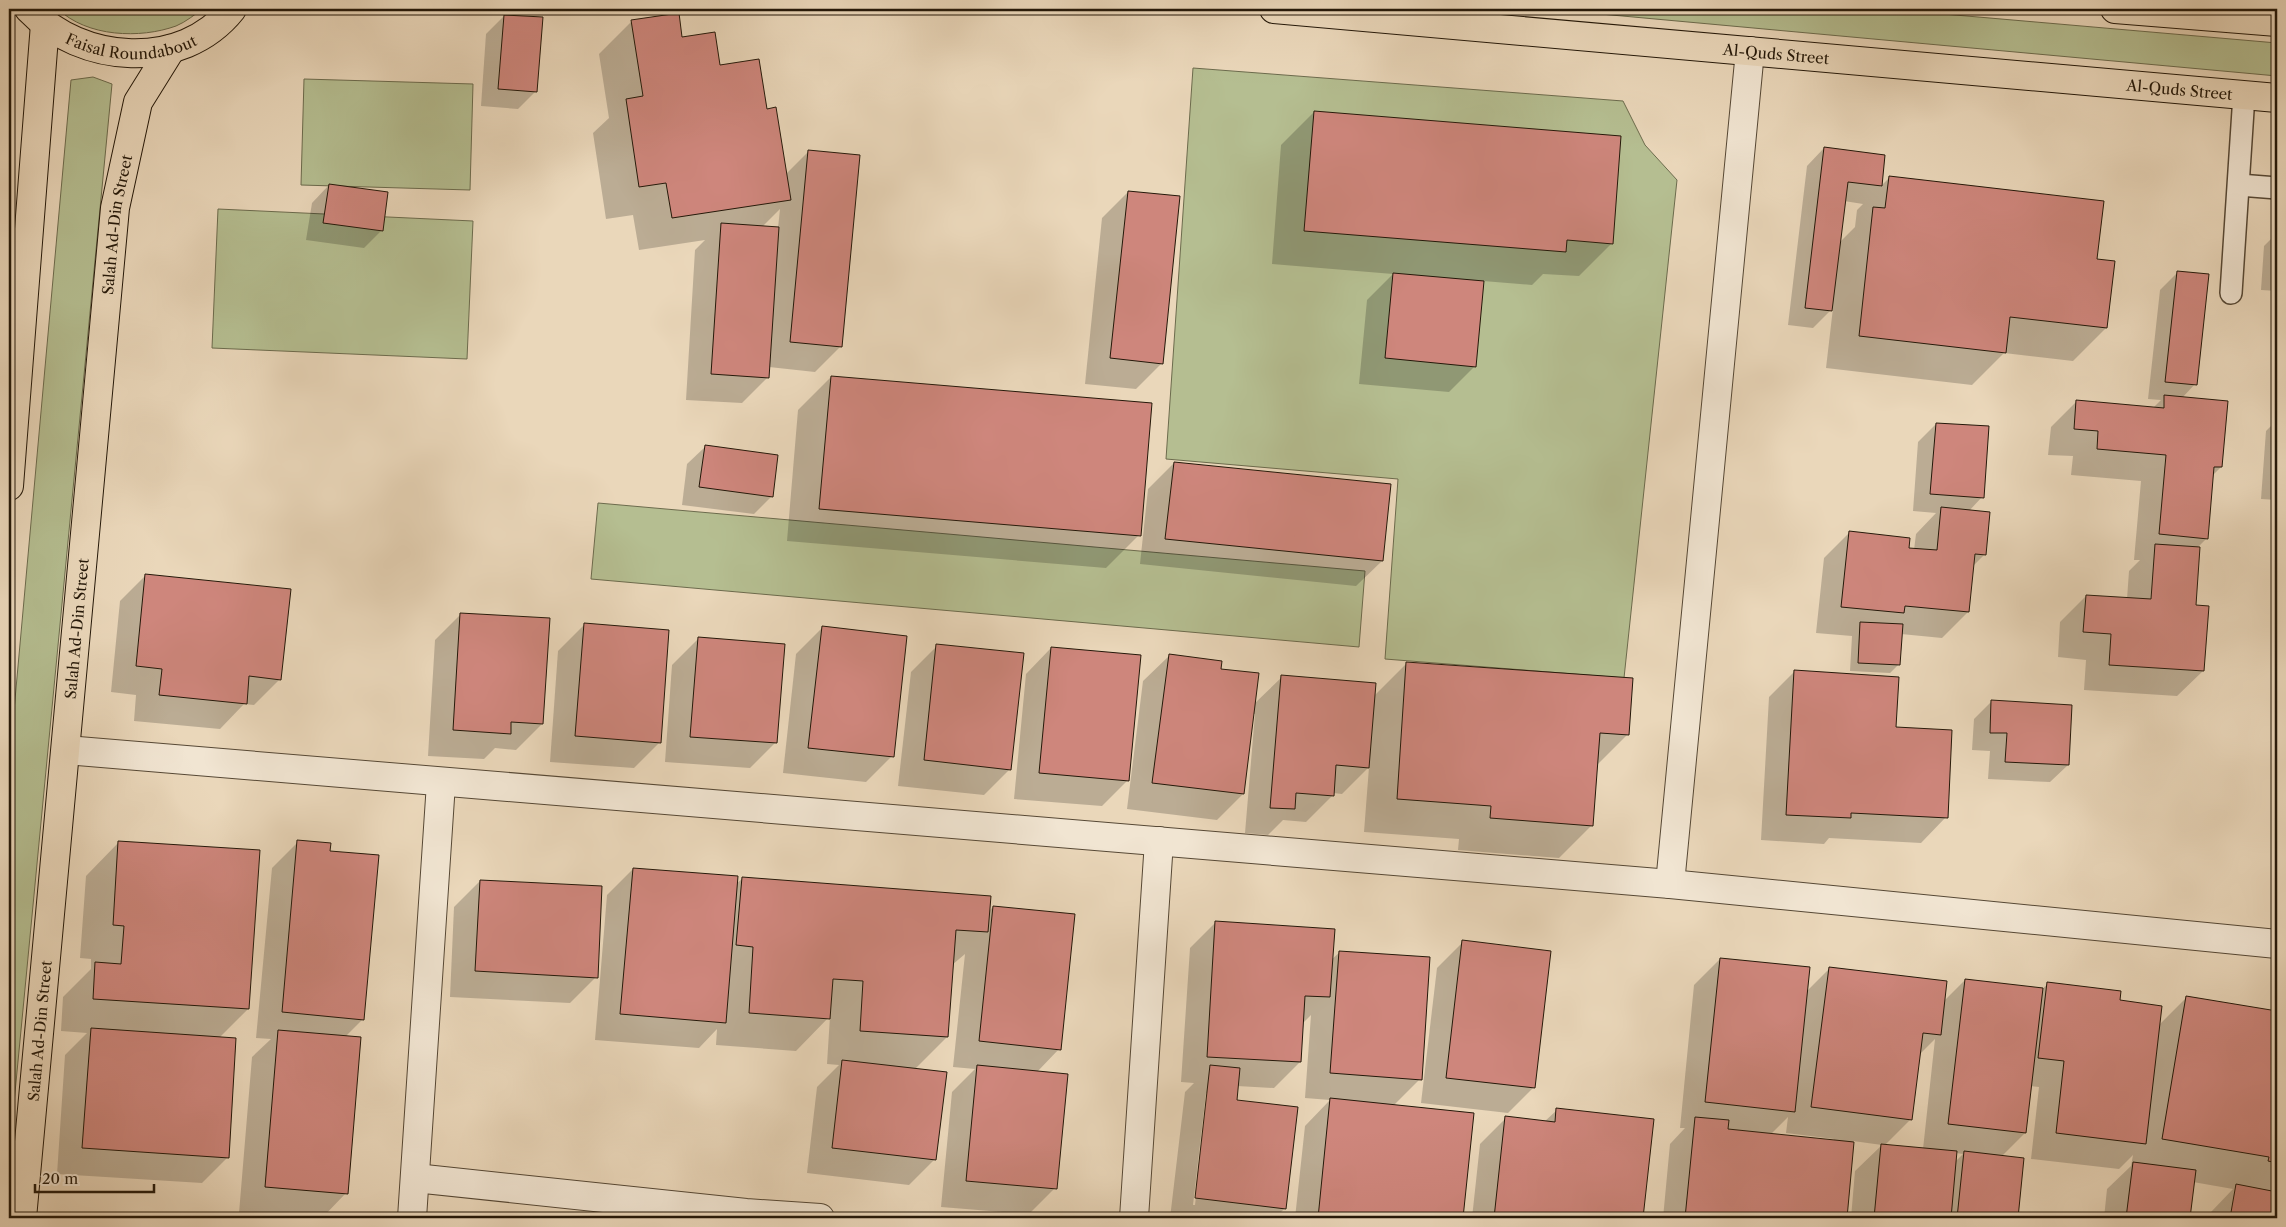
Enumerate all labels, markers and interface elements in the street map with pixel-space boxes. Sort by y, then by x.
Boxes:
street label: Faisal Roundabout [64,25,198,43]
text: Faisal Roundabout [63,28,200,63]
street label: Al-Quds Street [1721,39,1831,68]
street label: Al-Quds Street [2125,75,2234,104]
street label: Salah Ad-Din Street [98,152,136,296]
street label: Salah Ad-Din Street [60,556,92,700]
street label: Salah Ad-Din Street [23,959,55,1102]
scale bar [35,1162,154,1194]
text: 20 m [42,1169,78,1188]

